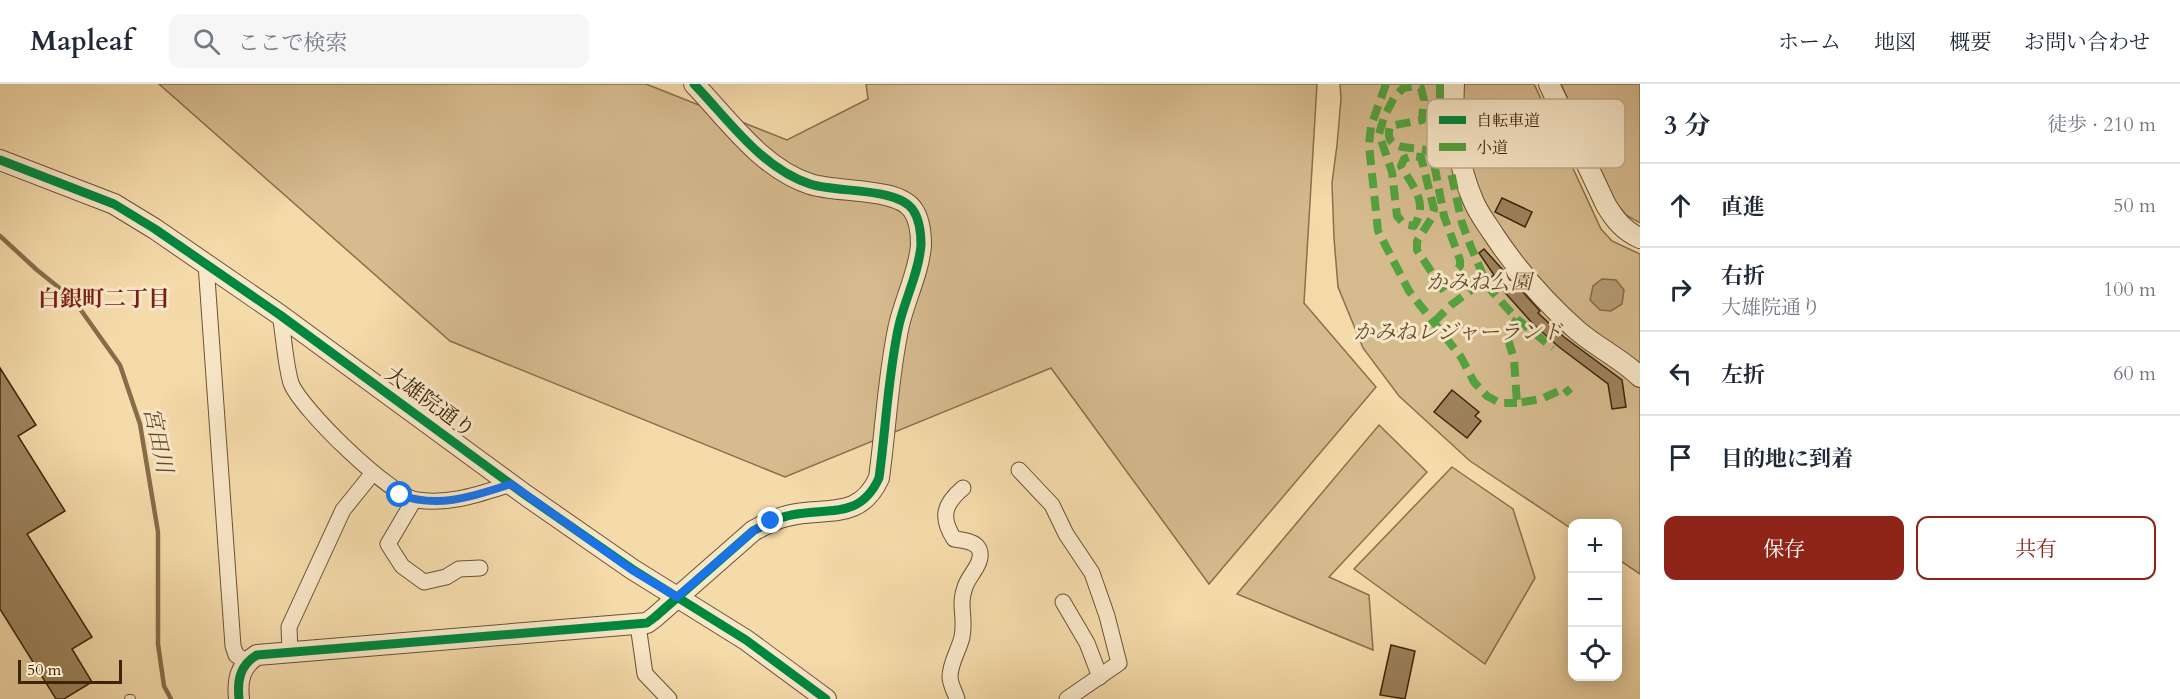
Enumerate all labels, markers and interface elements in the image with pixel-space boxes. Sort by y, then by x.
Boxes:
search box [169,14,589,68]
text: Mapleaf [30,22,133,60]
icon: search [190,25,223,58]
text: ここで検索 [238,28,348,58]
text: ホーム [1778,28,1841,57]
text: 地図 [1874,28,1916,57]
text: 概要 [1949,28,1991,57]
text: お問い合わせ [2024,28,2150,57]
legend [1427,99,1625,168]
text: 3 分 [1664,108,1710,143]
text: 自転車道 [1476,110,1540,132]
text: 徒歩 · 210 m [2047,111,2156,138]
text: 小道 [1476,137,1508,159]
icon: ahead [1664,189,1697,222]
text: 直進 [1721,192,1765,222]
text: 50 m [2113,192,2156,219]
text: 右折 [1721,261,1765,291]
park label: かみね公園 [1427,268,1534,297]
icon: right [1664,273,1697,306]
text: 100 m [2103,276,2156,303]
district label: 白銀町二丁目 [38,284,170,314]
text: 大雄院通り [1721,294,1821,321]
park label: かみねレジャーランド [1353,318,1564,347]
icon: left [1664,357,1697,390]
street label: 大雄院通り [379,359,481,445]
text: 左折 [1721,360,1765,390]
text: 60 m [2113,360,2156,387]
water label: 宮田川 [136,405,180,477]
icon: arrive [1664,441,1697,474]
text: 目的地に到着 [1721,444,1853,474]
route start [386,481,412,507]
route end [757,507,783,533]
button: 保存 [1664,516,1904,580]
button: 共有 [1916,516,2156,580]
map controls [1568,519,1622,681]
button: + [1568,519,1622,573]
button: − [1568,573,1622,627]
button: locate [1568,627,1622,681]
scale bar [18,657,122,684]
text: 50 m [27,659,61,681]

